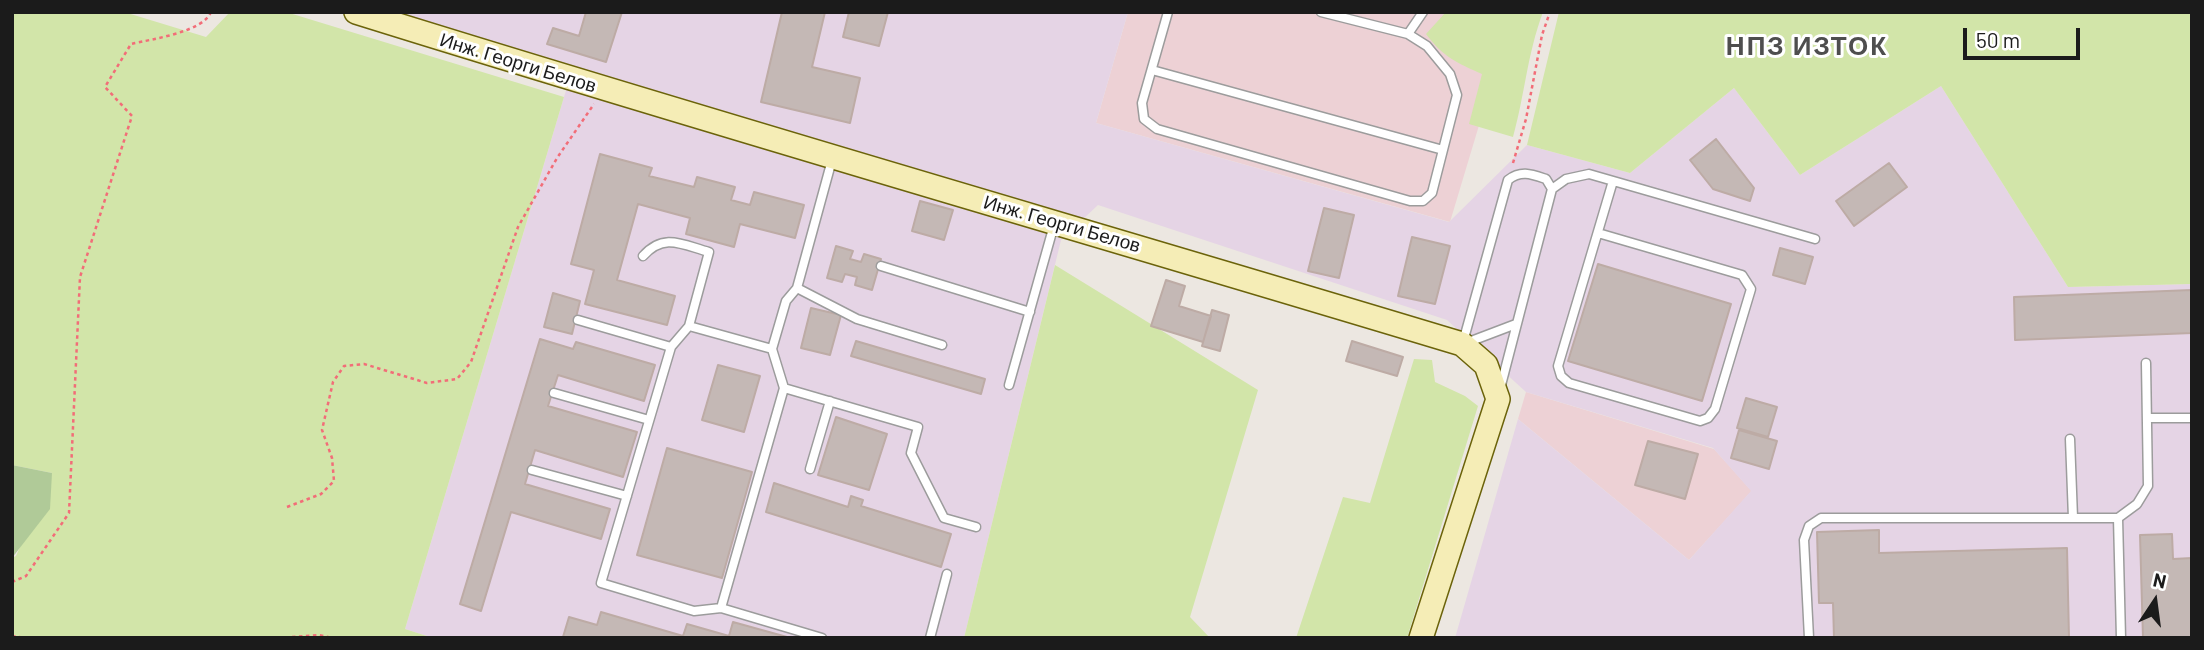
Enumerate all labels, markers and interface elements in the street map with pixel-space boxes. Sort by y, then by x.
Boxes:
scale bar [1966,14,2083,58]
text: 50 m [1976,27,2020,52]
street label: Инж. Георги Белов [437,28,599,98]
district label: НПЗ ИЗТОК [1727,30,1887,62]
street label: Инж. Георги Белов [981,191,1143,257]
north arrow [2120,566,2190,636]
text: N [2151,567,2169,593]

